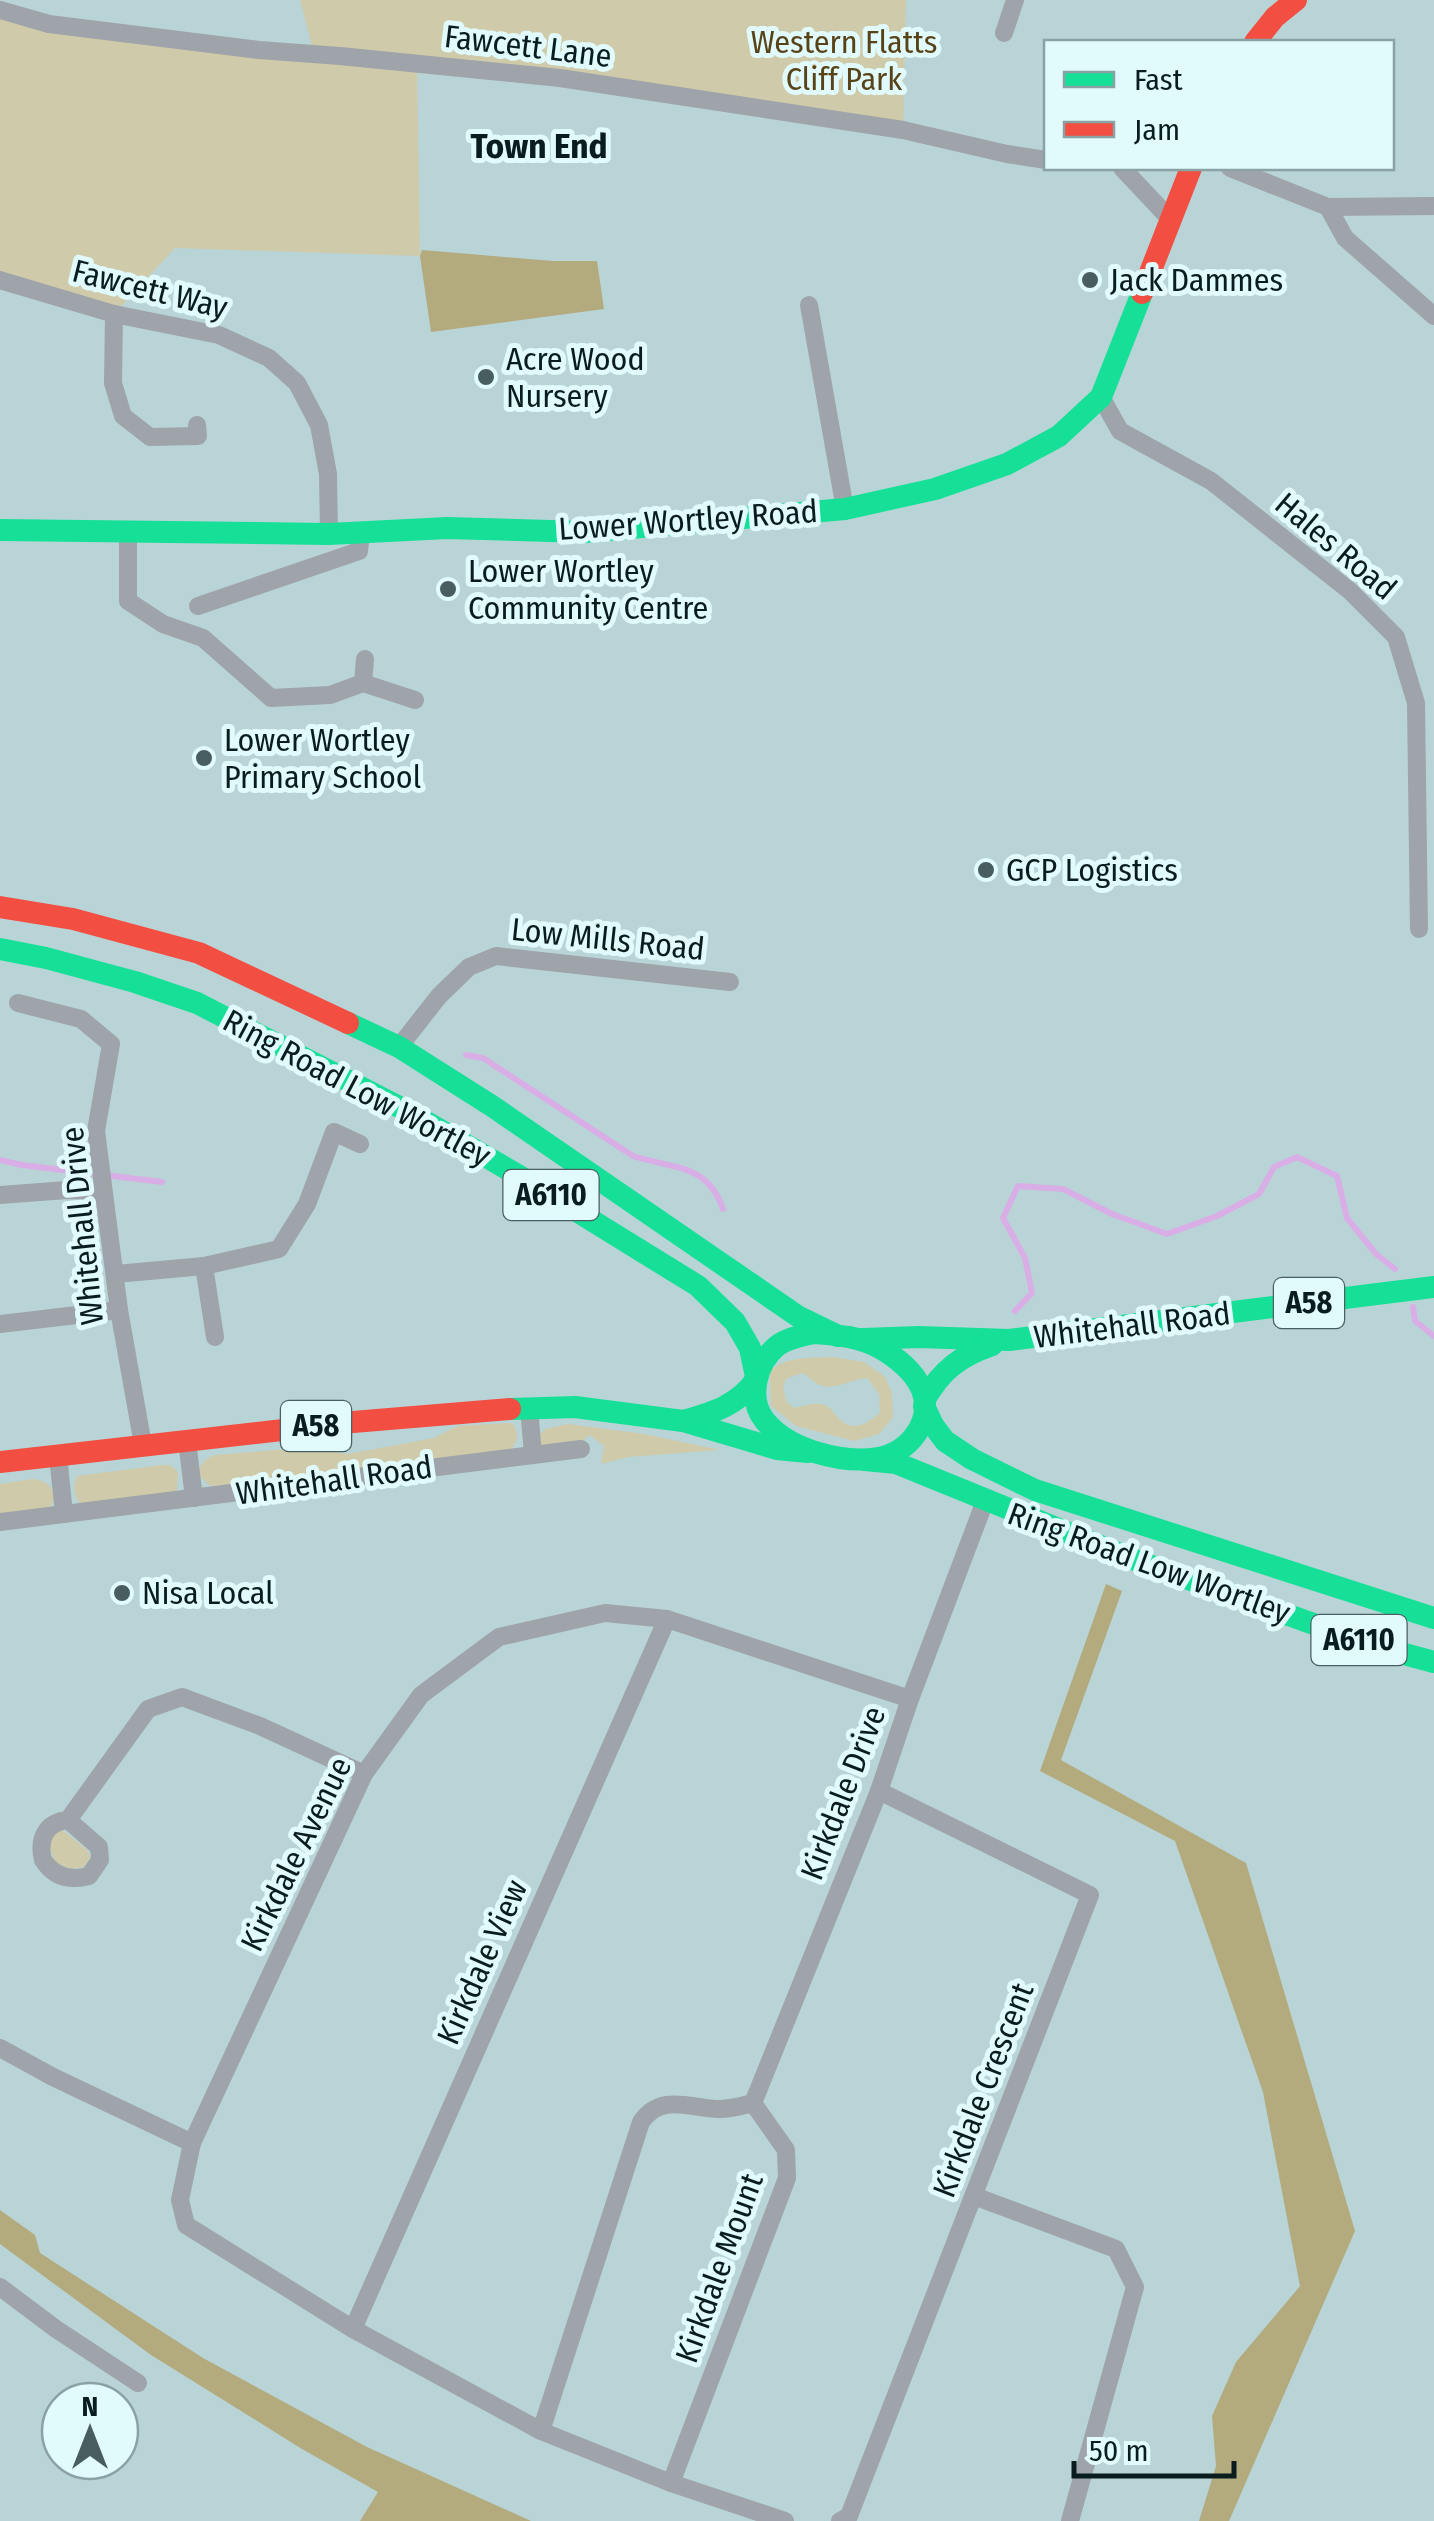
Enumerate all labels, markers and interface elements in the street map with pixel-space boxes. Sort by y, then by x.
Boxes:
street label: Fawcett Lane [442,17,614,75]
park label: Western Flatts Cliff Park [751,23,937,98]
legend [1044,40,1394,170]
text: Fast [1134,62,1183,98]
text: Jam [1134,112,1180,148]
district label: Town End [470,125,608,167]
street label: Fawcett Way [69,251,232,327]
place label: Jack Dammes [1110,261,1283,299]
marker: Jack Dammes [1079,269,1101,291]
place label: Acre Wood Nursery [506,340,645,415]
marker: Acre Wood Nursery [475,366,497,388]
street label: Hales Road [1268,484,1404,608]
street label: Lower Wortley Road [557,492,819,548]
place label: Lower Wortley Community Centre [468,552,708,627]
marker: Lower Wortley Community Centre [437,578,459,600]
place label: Lower Wortley Primary School [224,721,421,796]
marker: Lower Wortley Primary School [193,747,215,769]
place label: GCP Logistics [1006,851,1178,889]
marker: GCP Logistics [975,859,997,881]
street label: Low Mills Road [510,910,706,968]
street label: Ring Road Low Wortley [217,1001,498,1175]
street label: Whitehall Drive [53,1125,111,1327]
road number: A6110 [504,1170,598,1220]
road number: A58 [1274,1278,1344,1328]
street label: Whitehall Road [1032,1294,1232,1356]
road number: A58 [281,1401,351,1451]
street label: Whitehall Road [233,1447,435,1513]
street label: Ring Road Low Wortley [1003,1494,1296,1632]
place label: Nisa Local [142,1574,274,1612]
marker: Nisa Local [111,1582,133,1604]
road number: A6110 [1312,1615,1406,1665]
street label: Kirkdale Drive [793,1701,893,1885]
street label: Kirkdale Avenue [233,1751,359,1957]
street label: Kirkdale View [429,1874,535,2050]
street label: Kirkdale Crescent [925,1977,1042,2203]
street label: Kirkdale Mount [667,2168,771,2368]
north arrow [40,2381,140,2481]
text: N [82,2390,98,2423]
scale bar [1074,2416,1234,2478]
text: 50 m [1089,2433,1149,2469]

